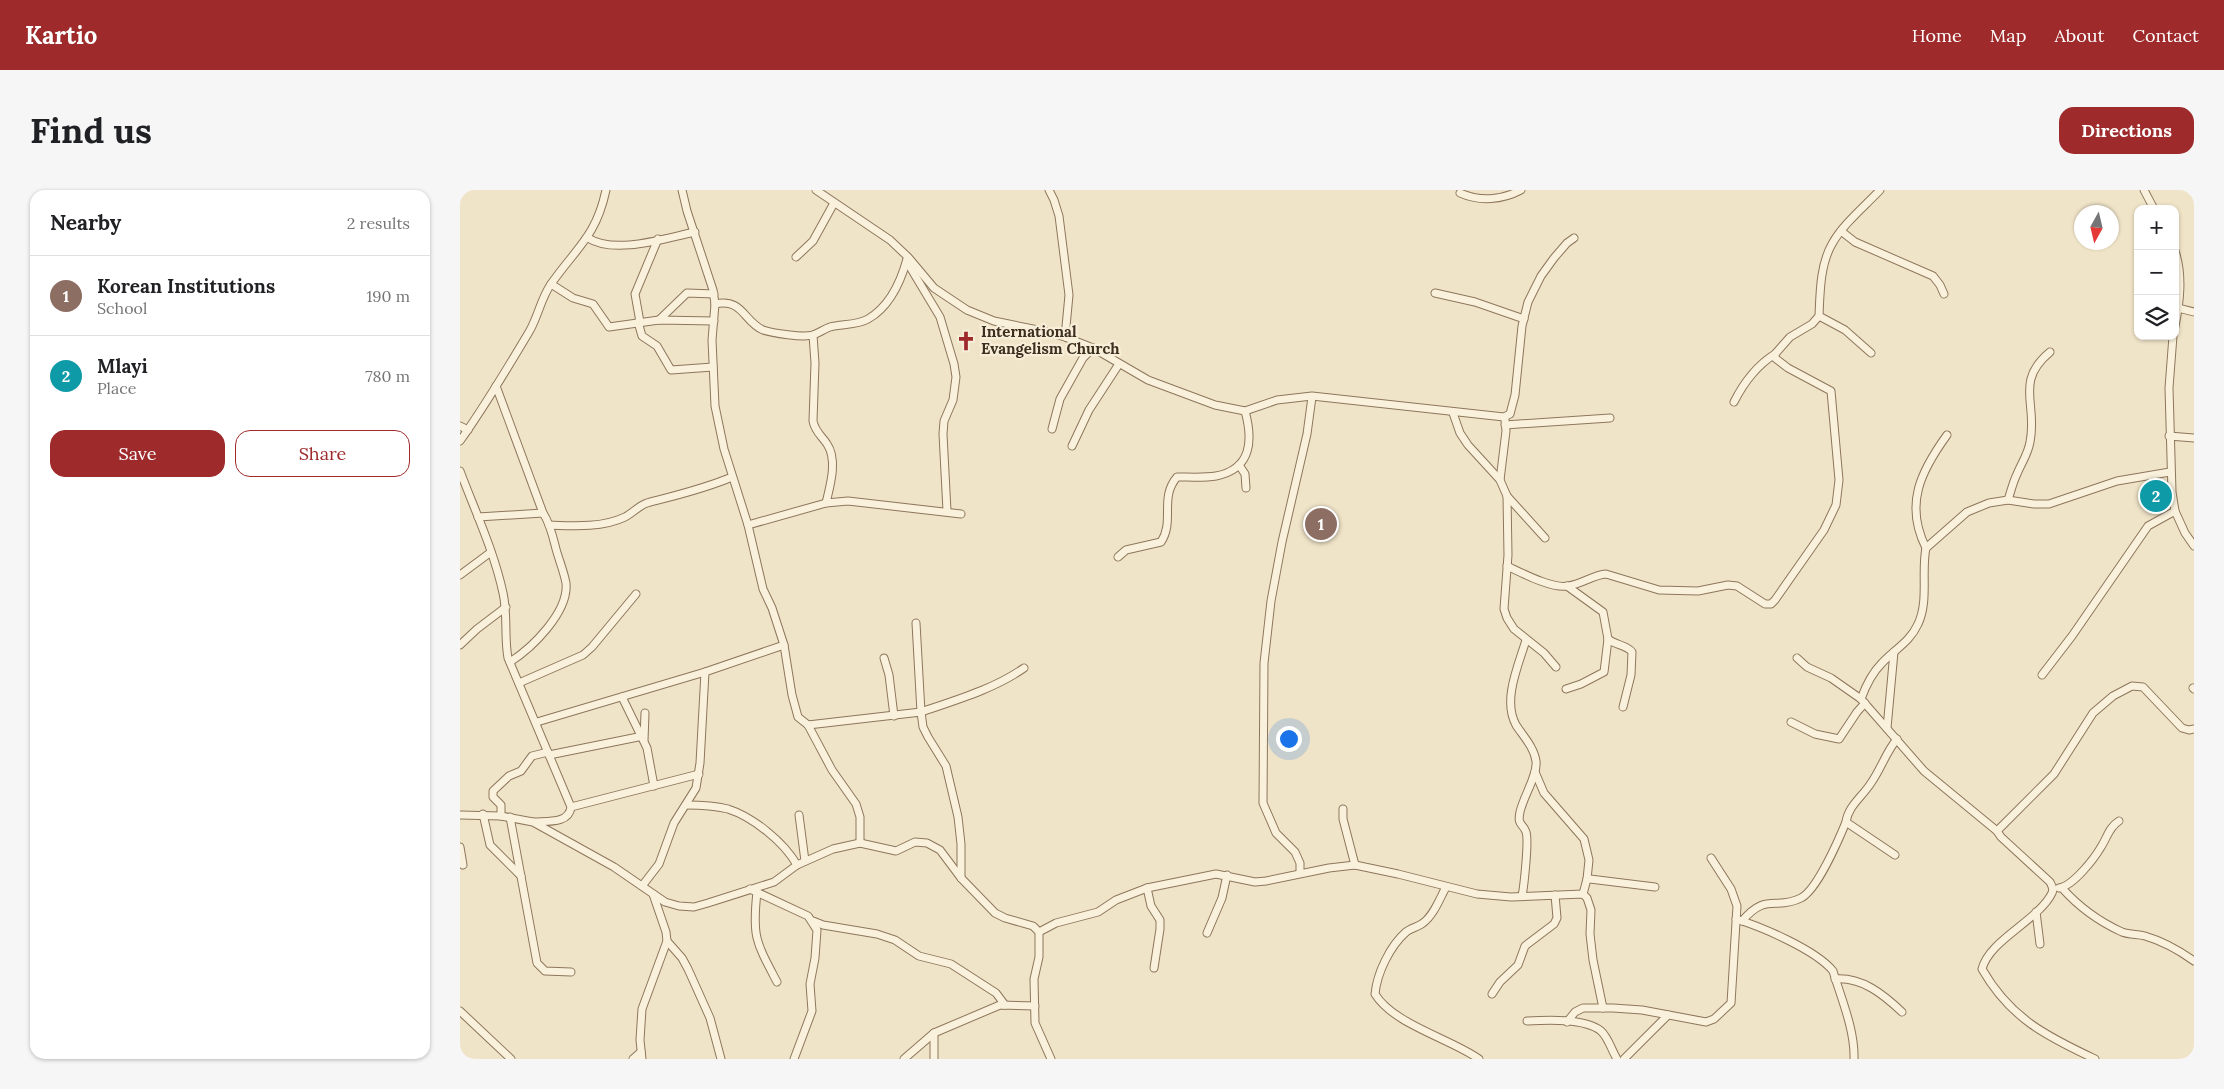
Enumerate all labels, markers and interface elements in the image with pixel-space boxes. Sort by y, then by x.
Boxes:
text: Kartio [25,20,97,51]
text: Home [1912,24,1962,47]
text: Map [1990,24,2026,47]
text: About [2054,24,2104,47]
text: Contact [2132,24,2199,47]
button: Directions [2059,107,2194,154]
text: Find us [30,108,152,153]
north arrow [2074,205,2119,250]
map controls [2134,205,2179,340]
button: + [2134,205,2179,250]
text: Nearby [50,209,121,236]
text: 2 results [347,213,410,233]
button: − [2134,250,2179,295]
text: Korean Institutions [97,274,275,298]
text: 1 [63,286,69,306]
text: 190 m [366,286,410,306]
button: layers [2134,295,2179,340]
text: School [97,298,147,318]
place label: International Evangelism Church [981,322,1120,358]
church icon: International Evangelism Church [955,330,977,352]
text: Mlayi [97,354,148,378]
text: 2 [62,366,70,386]
text: 780 m [365,366,410,386]
text: Place [97,378,136,398]
button: Save [50,430,225,477]
button: Share [235,430,410,477]
pin: 2 [2140,477,2172,515]
pin: 1 [1305,505,1337,543]
your location [1276,726,1302,752]

